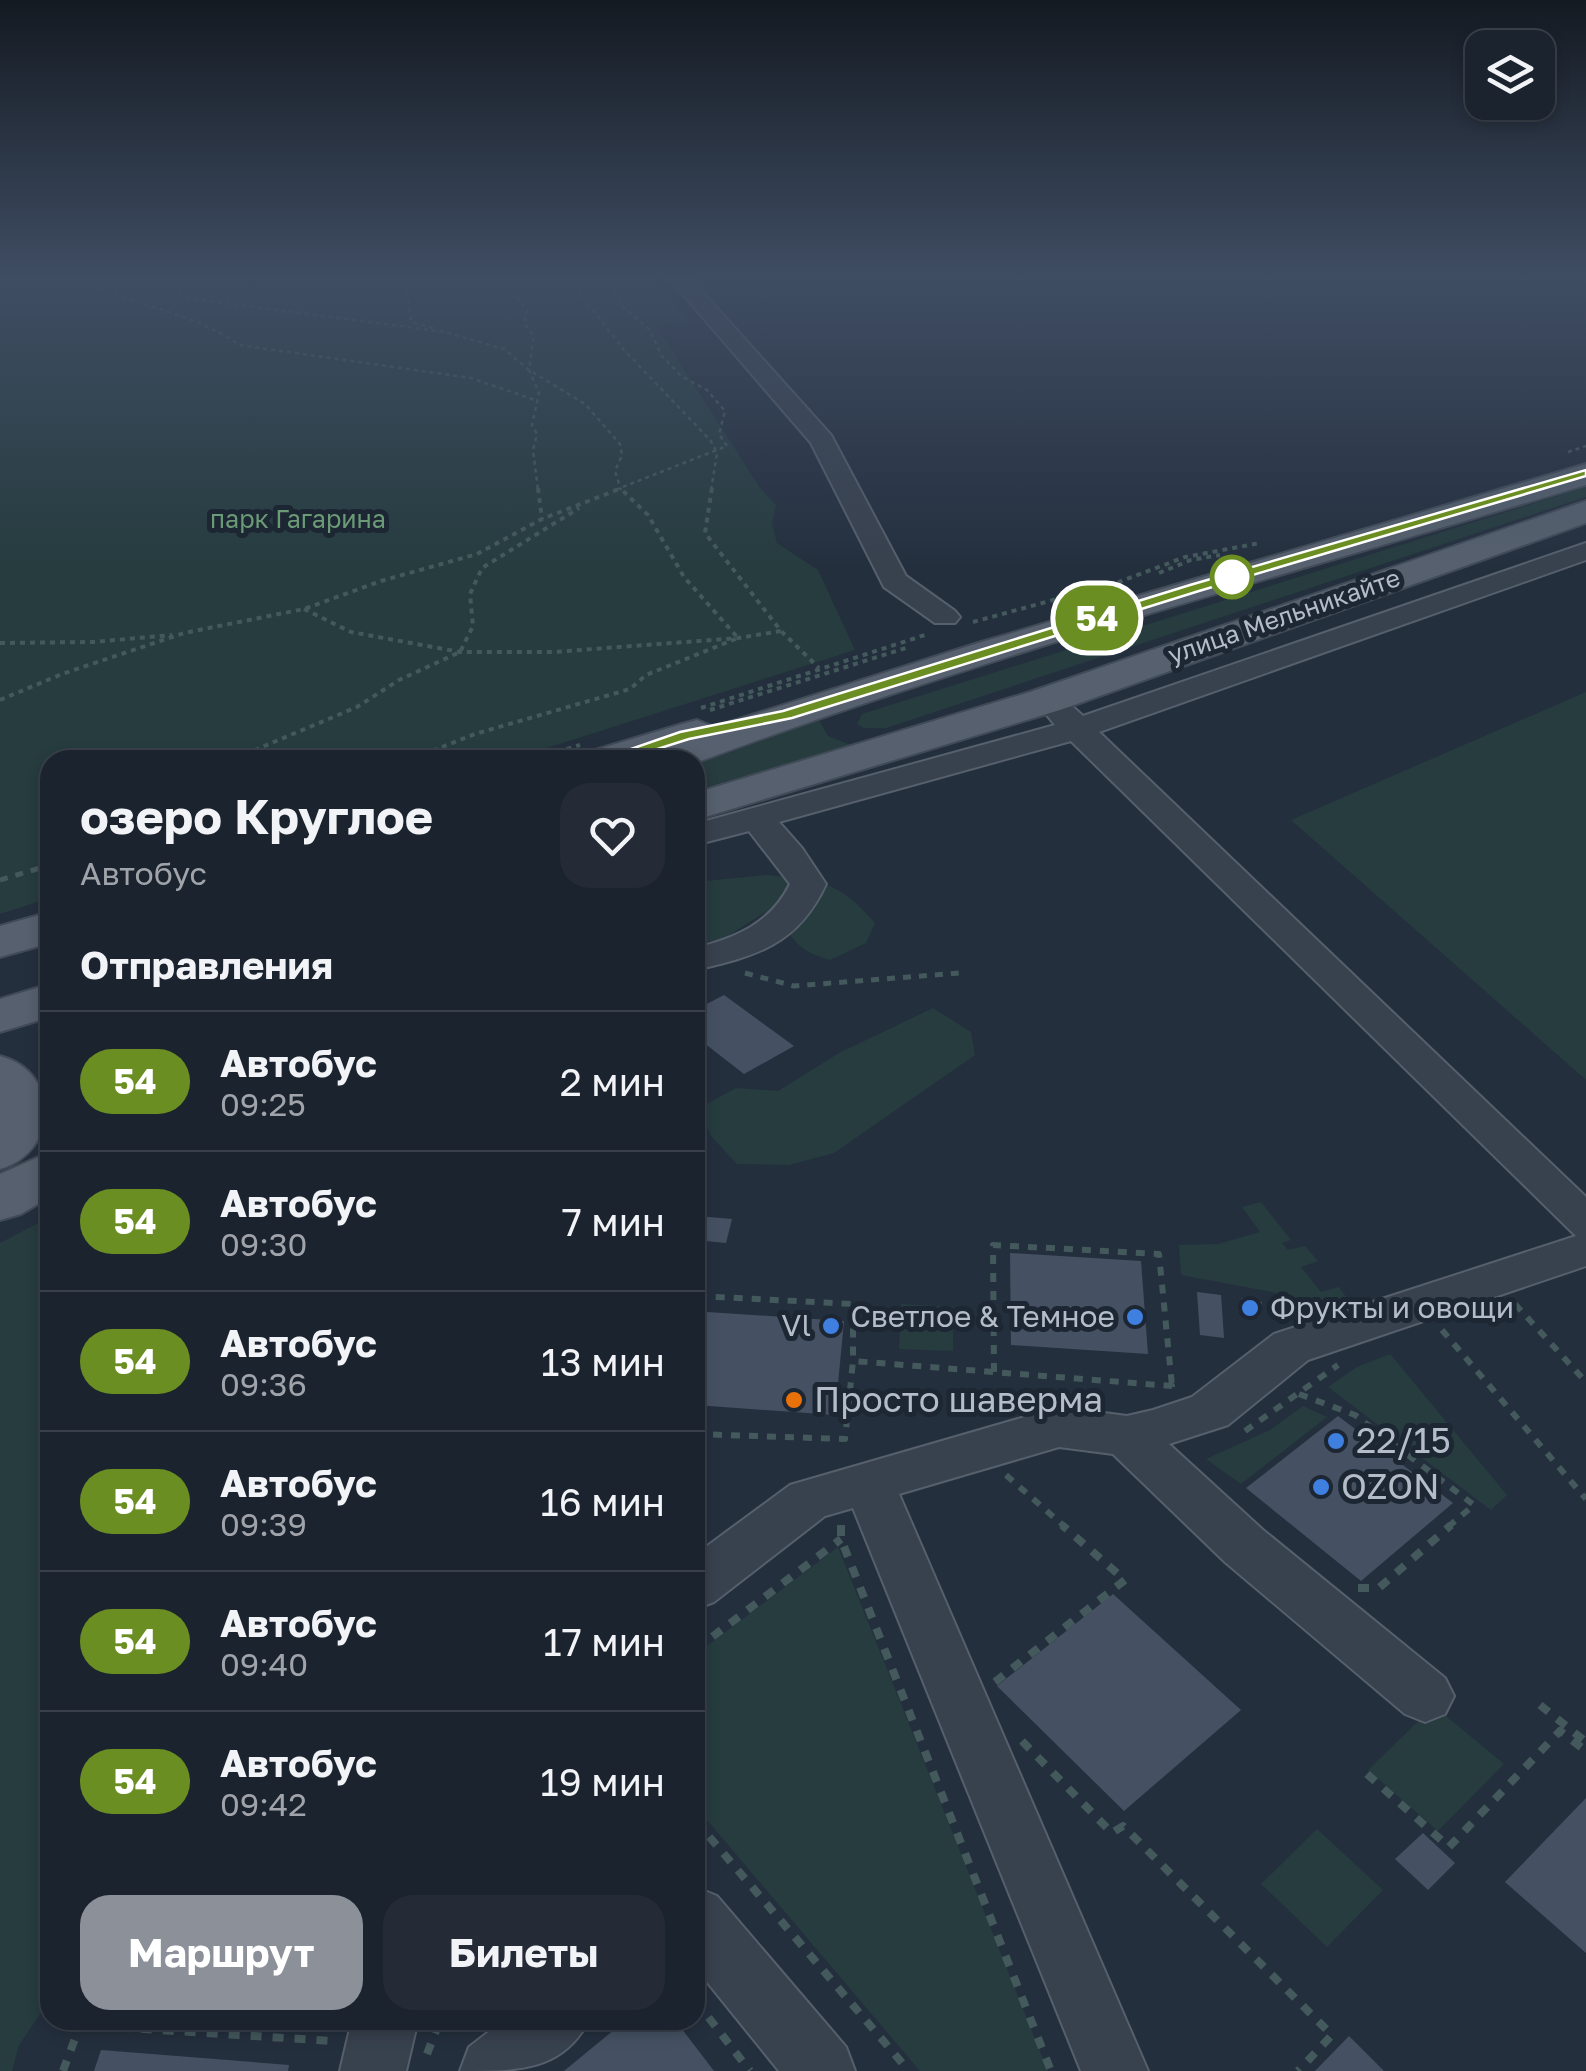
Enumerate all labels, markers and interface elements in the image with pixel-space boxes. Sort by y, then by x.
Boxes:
map controls [1465,30,1555,120]
button: layers [1465,30,1555,120]
park label: парк Гагарина [210,503,386,534]
unlabelled marker [1211,556,1253,598]
street label: улица Мельникайте [1164,561,1404,670]
line badge: 54 [1052,586,1142,650]
text: 54 [1075,597,1119,639]
button: heart [560,783,665,888]
text: озеро Круглое [80,787,433,845]
text: Автобус [80,854,207,892]
text: Отправления [80,942,333,987]
text: Автобус [220,1040,377,1085]
text: 2 мин [560,1059,665,1104]
text: 54 [113,1060,157,1102]
text: 09:25 [220,1085,306,1123]
text: Автобус [220,1180,377,1225]
text: 7 мин [562,1199,665,1244]
text: 54 [113,1200,157,1242]
text: 09:30 [220,1225,307,1263]
place label: Фрукты и овощи [1270,1289,1514,1325]
marker: Фрукты и овощи [1239,1297,1261,1319]
place label: Светлое & Темное [850,1298,1115,1334]
marker: Светлое & Темное [1124,1306,1146,1328]
place label: Vl [781,1307,811,1343]
marker: Vl [820,1315,842,1337]
text: Автобус [220,1320,377,1365]
text: 13 мин [541,1339,665,1384]
text: 54 [113,1340,157,1382]
text: 09:36 [220,1365,307,1403]
place label: Просто шаверма [814,1378,1103,1420]
marker: Просто шаверма [783,1389,805,1411]
place label: 22/15 [1356,1419,1451,1461]
marker: 22/15 [1325,1430,1347,1452]
text: Автобус [220,1460,377,1505]
place label: OZON [1341,1465,1440,1507]
marker: OZON [1310,1476,1332,1498]
text: 16 мин [540,1479,665,1524]
text: 54 [113,1480,157,1522]
text: 09:39 [220,1505,307,1543]
text: Автобус [220,1600,377,1645]
text: 17 мин [543,1619,665,1664]
text: 54 [113,1620,157,1662]
text: 09:40 [220,1645,308,1683]
text: Автобус [220,1740,377,1785]
text: 19 мин [540,1759,665,1804]
text: 54 [113,1760,157,1802]
text: 09:42 [220,1785,307,1823]
button: Маршрут [80,1895,363,2010]
button: Билеты [383,1895,665,2010]

